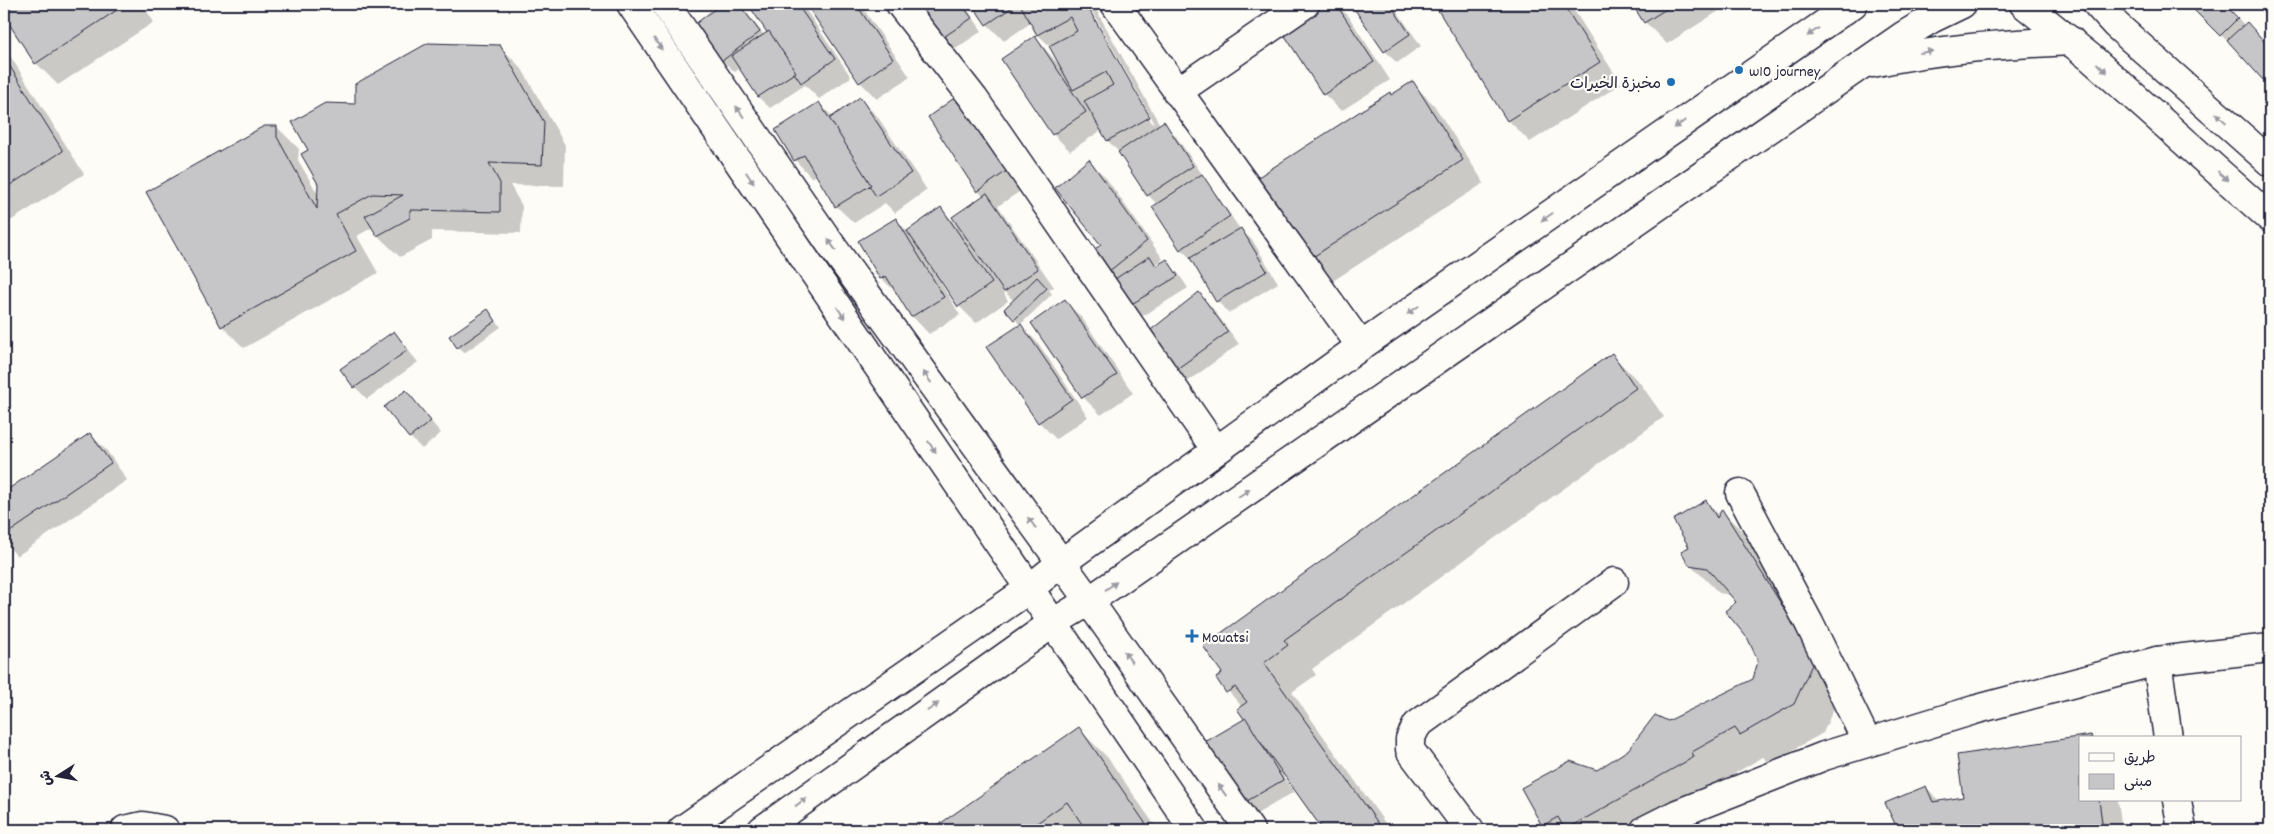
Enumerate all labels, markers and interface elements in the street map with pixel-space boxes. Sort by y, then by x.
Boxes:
one-way arrow [1807,27,1820,37]
one-way arrow [653,37,663,51]
one-way arrow [1919,48,1935,56]
place label: w10 journey [1749,61,1821,84]
one-way arrow [2095,62,2108,73]
marker: w10 journey [1733,64,1745,76]
place label: مخبزة الخيرات [1570,73,1661,96]
marker: مخبزة الخيرات [1665,76,1677,88]
one-way arrow [735,105,745,119]
one-way arrow [2214,112,2227,123]
one-way arrow [1673,119,1687,129]
one-way arrow [2217,170,2229,182]
one-way arrow [745,172,755,185]
one-way arrow [1540,212,1553,222]
one-way arrow [827,239,837,252]
one-way arrow [1406,305,1420,315]
one-way arrow [836,306,846,320]
one-way arrow [922,370,932,384]
one-way arrow [927,441,937,454]
one-way arrow [1238,488,1251,498]
one-way arrow [1027,516,1037,530]
one-way arrow [1104,581,1118,591]
place label: Mouatsi [1202,627,1249,650]
marker: Mouatsi [1186,630,1198,642]
one-way arrow [1123,650,1133,664]
one-way arrow [927,702,940,712]
legend [2079,736,2242,802]
text: طريق [2124,748,2156,770]
north arrow [32,752,82,802]
text: ش [36,769,58,788]
text: مبنى [2124,772,2152,794]
one-way arrow [1217,784,1227,797]
one-way arrow [795,797,808,807]

